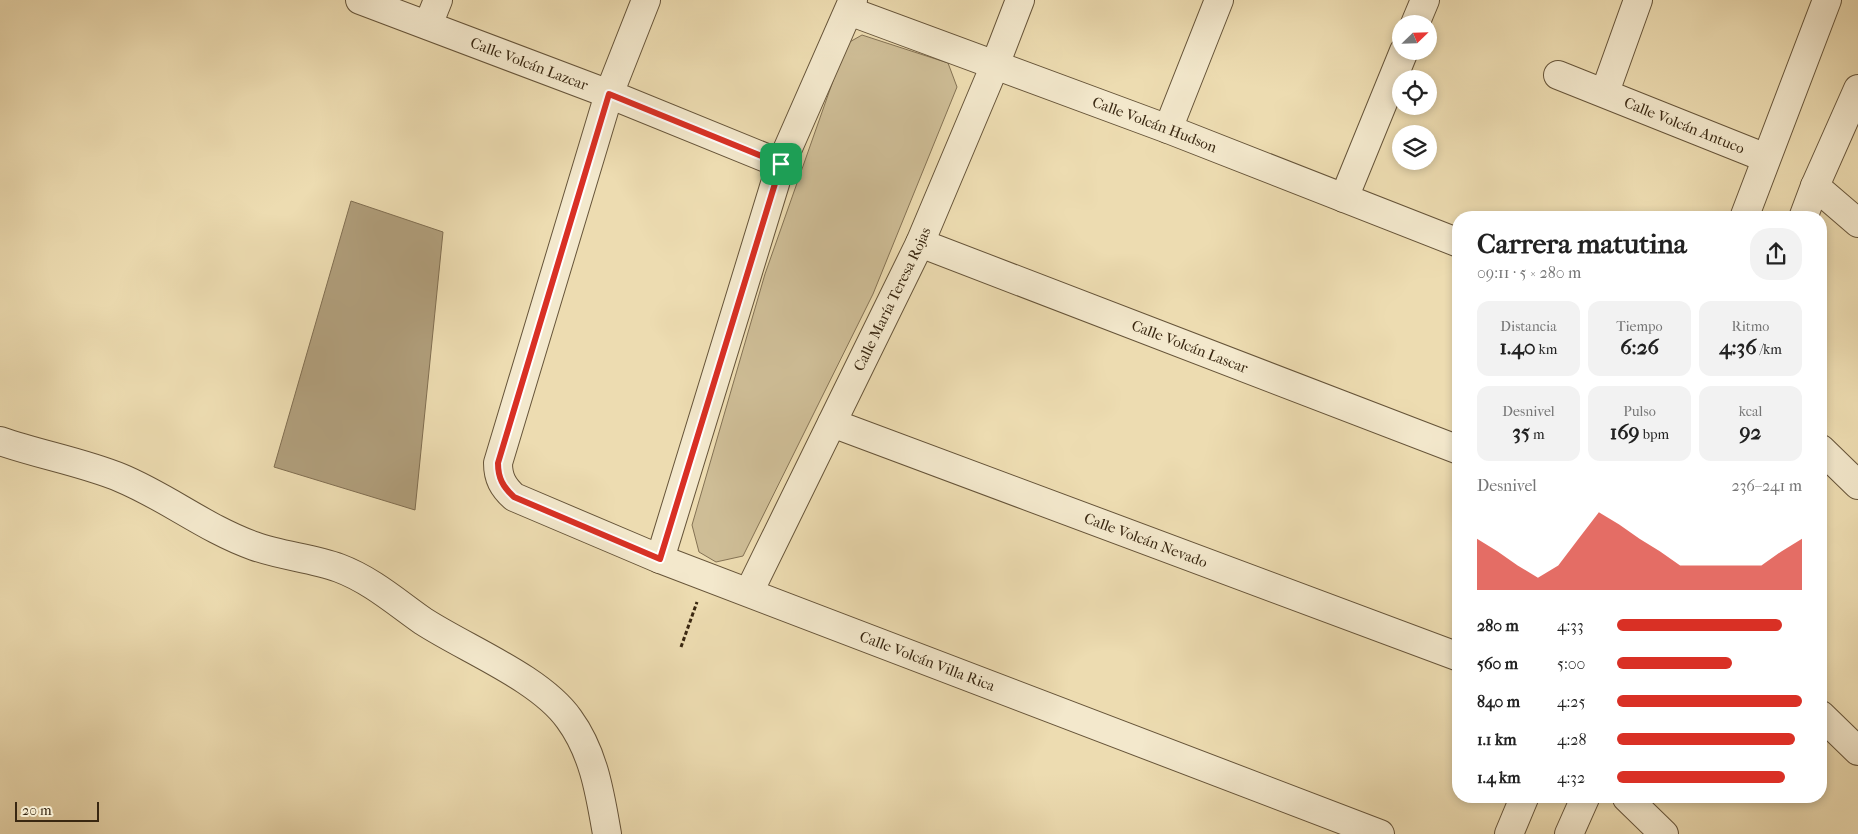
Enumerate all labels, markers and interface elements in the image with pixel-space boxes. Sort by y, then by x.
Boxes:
north arrow [1392,15,1438,60]
map controls [1392,15,1437,170]
street label: Calle Volcán Lazcar [468,34,591,95]
button: locate [1392,70,1437,115]
street label: Calle Volcán Hudson [1090,93,1220,156]
street label: Calle Volcán Antuco [1621,93,1748,158]
button: layers [1392,125,1437,170]
pin [760,143,802,185]
icon: arrive [767,150,795,178]
street label: Calle María Teresa Rojas [850,224,935,374]
text: Carrera matutina [1477,227,1687,260]
button: share [1750,228,1802,280]
text: 09:11 · 5 × 280 m [1477,263,1581,282]
street label: Calle Volcán Lascar [1129,316,1251,377]
text: Distancia [1500,318,1557,335]
text: Tiempo [1616,318,1663,335]
text: Ritmo [1732,318,1769,335]
text: 1.40 [1500,335,1536,359]
text: 6:26 [1620,335,1659,359]
text: 4:36 [1719,335,1757,359]
text: km [1536,341,1557,358]
text: /km [1757,341,1782,358]
text: Desnivel [1502,403,1555,420]
text: Pulso [1623,403,1656,420]
text: kcal [1739,403,1762,420]
text: 35 [1512,420,1530,444]
text: 169 [1610,420,1640,444]
text: 92 [1740,420,1761,444]
text: m [1530,426,1545,443]
text: bpm [1640,426,1669,443]
text: Desnivel [1477,476,1537,495]
text: 236–241 m [1731,476,1802,495]
street label: Calle Volcán Nevado [1082,509,1210,571]
text: 280 m [1477,616,1519,635]
text: 4:33 [1557,616,1583,635]
street label: Calle Volcán Villa Rica [857,627,998,695]
text: 560 m [1477,654,1518,673]
text: 5:00 [1557,654,1585,673]
text: 840 m [1477,692,1520,711]
text: 4:25 [1557,692,1585,711]
text: 1.1 km [1477,730,1516,749]
text: 4:28 [1557,730,1587,749]
text: 1.4 km [1477,768,1521,787]
text: 4:32 [1557,768,1585,787]
scale bar [15,799,99,822]
text: 20 m [22,802,52,819]

